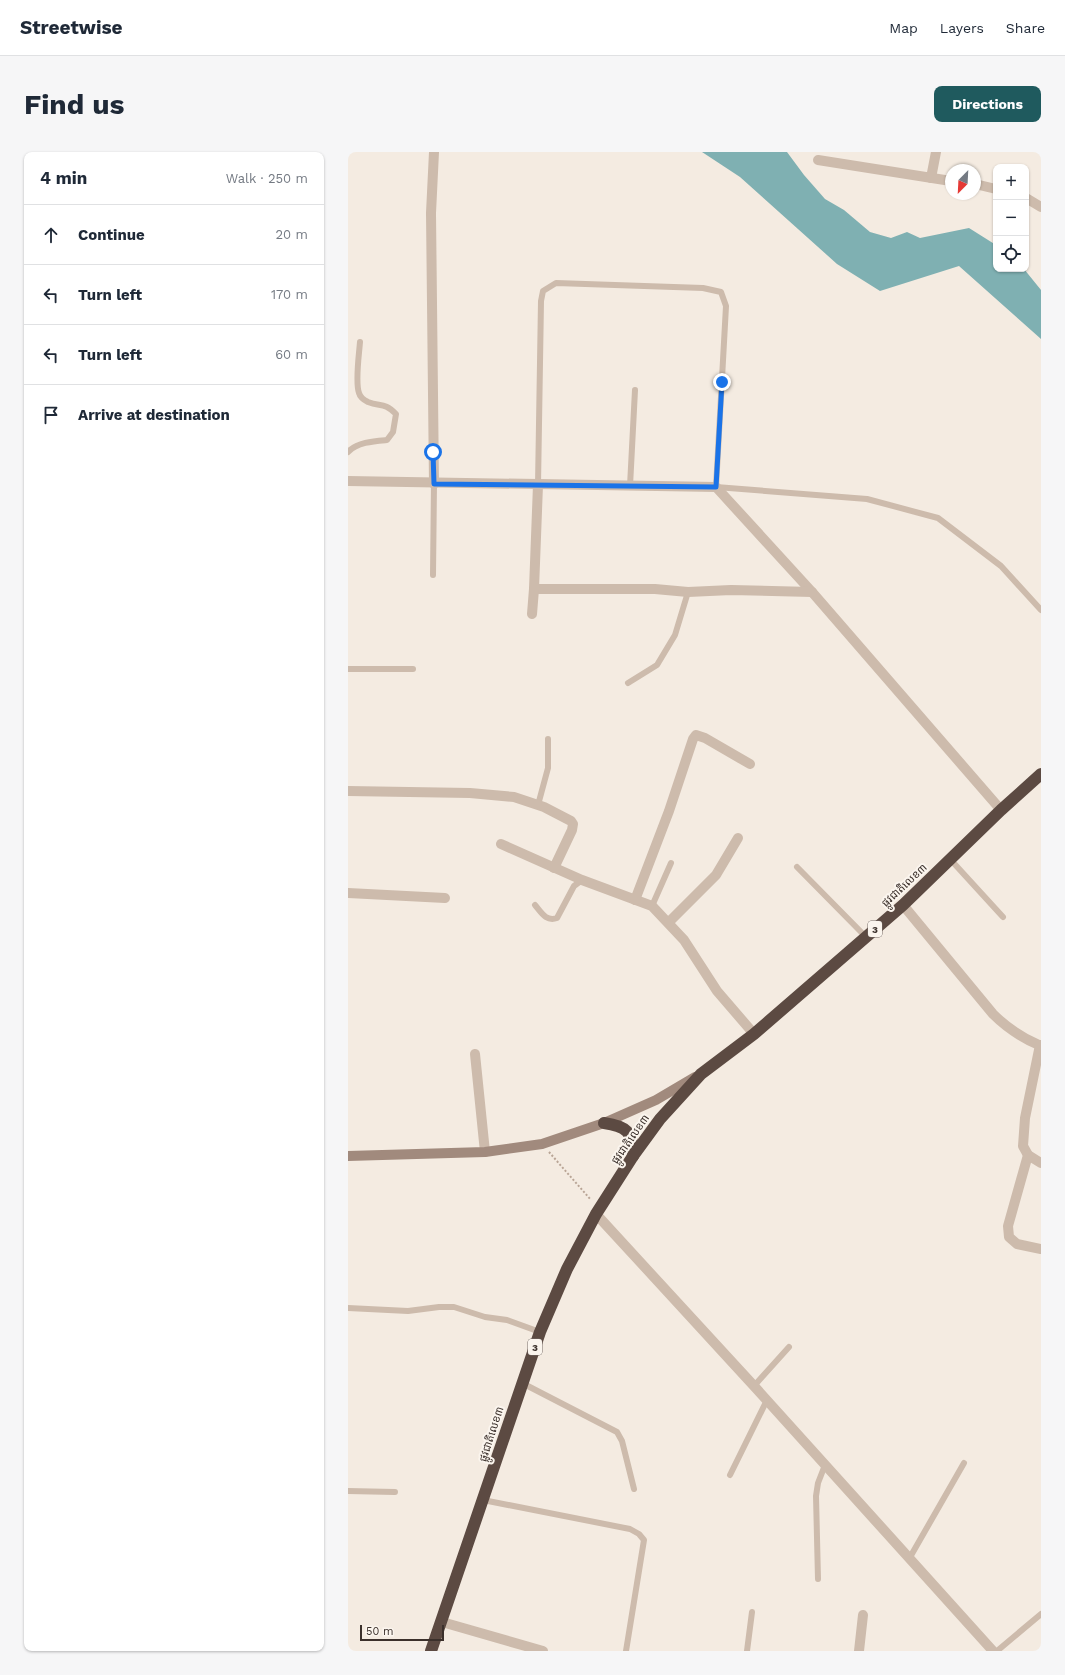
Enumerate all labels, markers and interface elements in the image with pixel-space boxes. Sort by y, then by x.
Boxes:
text: Streetwise [20,16,123,39]
text: Map [889,20,918,36]
text: Layers [940,20,984,36]
text: Share [1006,20,1045,36]
button: Directions [934,86,1041,122]
text: Find us [24,88,124,121]
north arrow [945,164,981,200]
map controls [993,164,1029,272]
button: + [993,164,1029,200]
text: 4 min [40,168,87,188]
text: Walk · 250 m [226,171,308,186]
button: − [993,200,1029,236]
icon: ahead [40,224,62,246]
text: Continue [78,226,145,244]
text: 20 m [276,227,308,242]
button: locate [993,236,1029,272]
icon: left [40,284,62,306]
text: Turn left [78,286,142,304]
text: 170 m [271,287,308,302]
icon: left [40,344,62,366]
text: Turn left [78,346,142,364]
text: 60 m [275,347,308,362]
route end [713,373,731,391]
icon: arrive [40,404,62,426]
text: Arrive at destination [78,406,230,424]
route start [424,443,442,461]
street label: ផ្លូវជាតិលេខ៣ [878,860,932,912]
road number: 3 [868,921,882,937]
street label: ផ្លូវជាតិលេខ៣ [608,1112,655,1168]
road number: 3 [528,1339,542,1355]
street label: ផ្លូវជាតិលេខ៣ [476,1405,510,1465]
scale bar [360,1623,444,1642]
text: 50 m [366,1625,393,1638]

